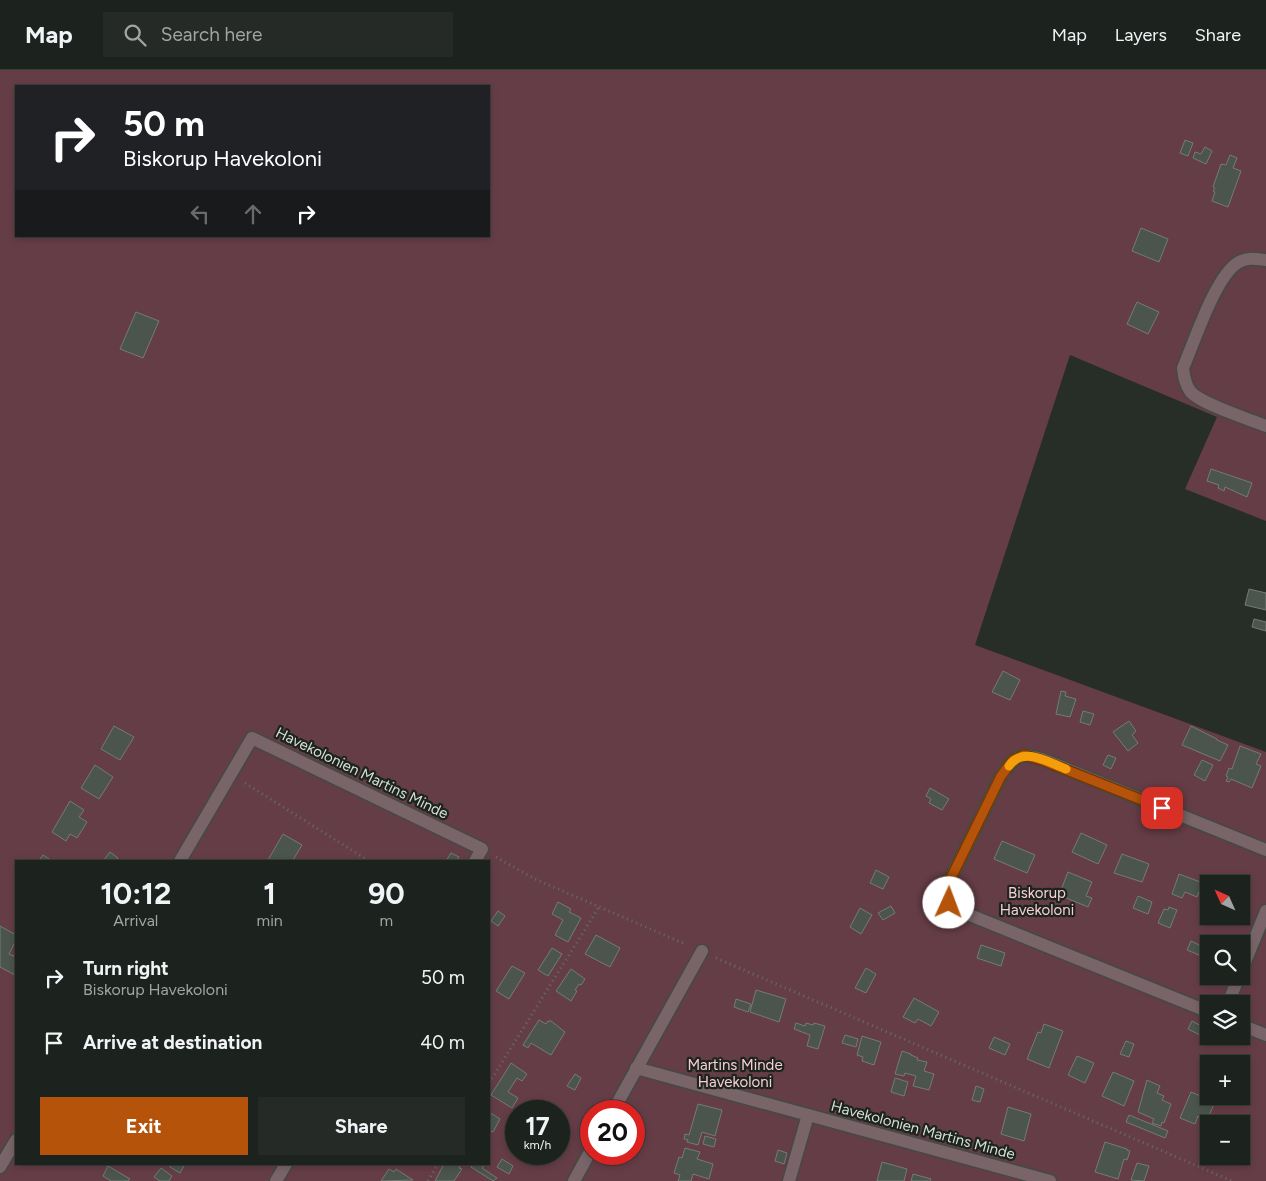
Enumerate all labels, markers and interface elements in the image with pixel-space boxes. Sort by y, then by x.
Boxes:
search box [103,12,453,57]
text: Map [25,20,73,49]
icon: search [121,21,149,49]
text: Search here [161,23,262,46]
text: Map [1052,24,1087,46]
text: Layers [1115,24,1167,46]
text: Share [1195,24,1241,46]
text: 50 m [123,103,205,145]
icon: right [40,105,105,170]
text: Biskorup Havekoloni [123,145,322,172]
icon: left [186,200,214,228]
icon: ahead [239,200,267,228]
icon: right [292,200,320,228]
street label: Havekolonien Martins Minde [273,723,451,823]
pin [1141,787,1183,829]
icon: arrive [1148,794,1176,822]
text: 10:12 [100,875,171,912]
text: 1 [263,875,276,912]
text: 90 [368,875,405,912]
north arrow [1200,875,1250,925]
map controls [1200,875,1250,1165]
position arrow [922,876,974,928]
park label: Biskorup Havekoloni [1000,884,1074,919]
text: Arrival [113,911,158,930]
text: min [257,911,283,930]
text: m [380,911,393,930]
button: search [1200,935,1250,985]
text: Turn right [83,957,169,980]
icon: right [40,964,68,992]
text: 50 m [421,966,465,989]
text: Biskorup Havekoloni [83,980,228,999]
button: layers [1200,995,1250,1045]
icon: arrive [40,1029,68,1057]
text: Arrive at destination [83,1031,262,1054]
text: 40 m [420,1031,465,1054]
button: + [1200,1055,1250,1105]
park label: Martins Minde Havekoloni [687,1056,783,1091]
button: Exit [40,1097,248,1155]
button: Share [258,1097,465,1155]
street label: Havekolonien Martins Minde [829,1097,1017,1163]
speed limit sign: 20 [580,1100,645,1165]
text: 17 [525,1111,550,1141]
button: − [1200,1115,1250,1165]
text: km/h [524,1138,551,1152]

